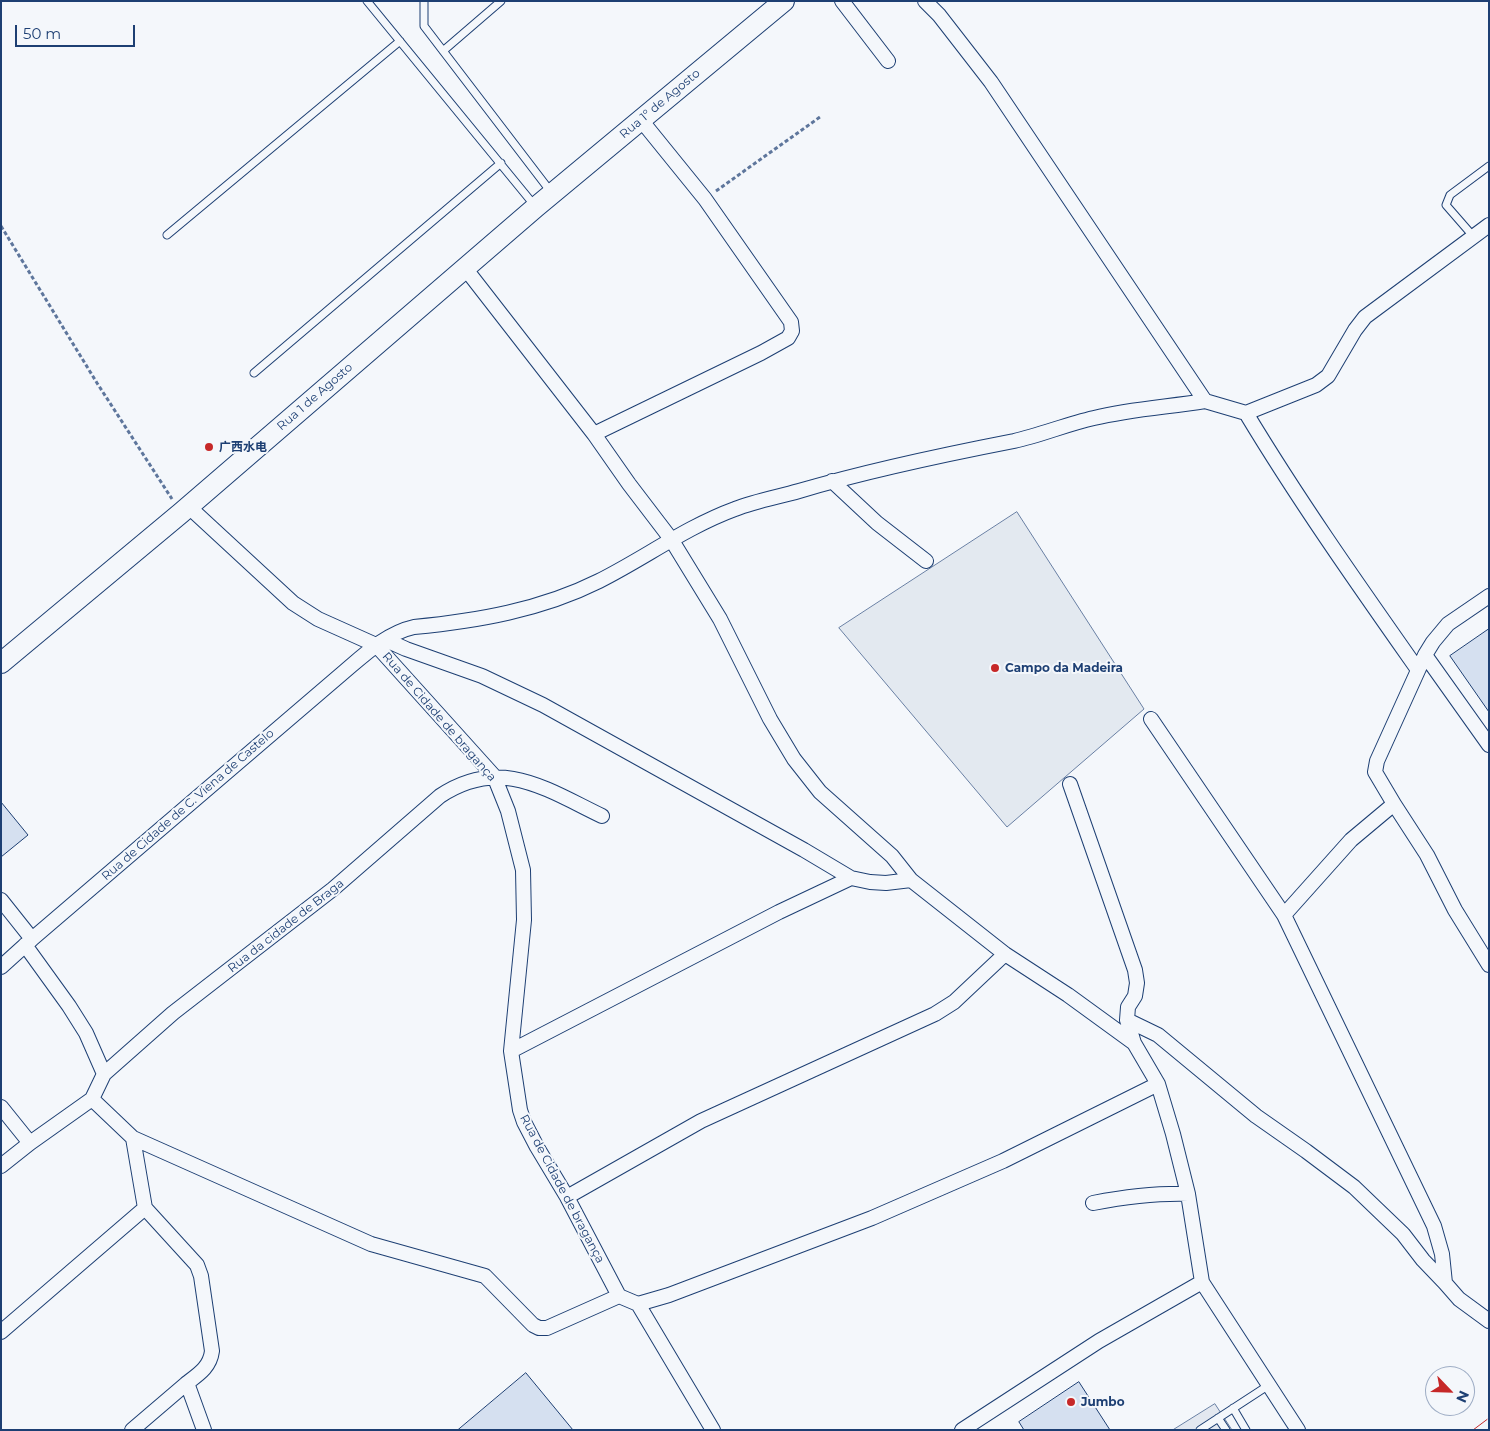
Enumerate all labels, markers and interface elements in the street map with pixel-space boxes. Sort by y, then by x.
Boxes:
scale bar [18,15,138,47]
text: 50 m [23,24,61,43]
street label: Rua 1º de Agosto [617,66,703,142]
street label: Rua 1 de Agosto [274,360,356,434]
place label: 广西水电 [219,440,267,454]
marker: 广西水电 [203,441,215,453]
street label: Rua de Cidade de bragança [379,650,499,784]
place label: Campo da Madeira [1005,661,1123,675]
marker: Campo da Madeira [989,662,1001,674]
street label: Rua de Cidade de C. Viena de Castelo [99,726,277,884]
street label: Rua da cidade de Braga [225,876,347,976]
street label: Rua de Cidade de bragança [517,1112,607,1266]
north arrow [1425,1366,1475,1416]
text: N [1452,1388,1473,1406]
place label: Jumbo [1081,1395,1125,1409]
marker: Jumbo [1065,1396,1077,1408]

